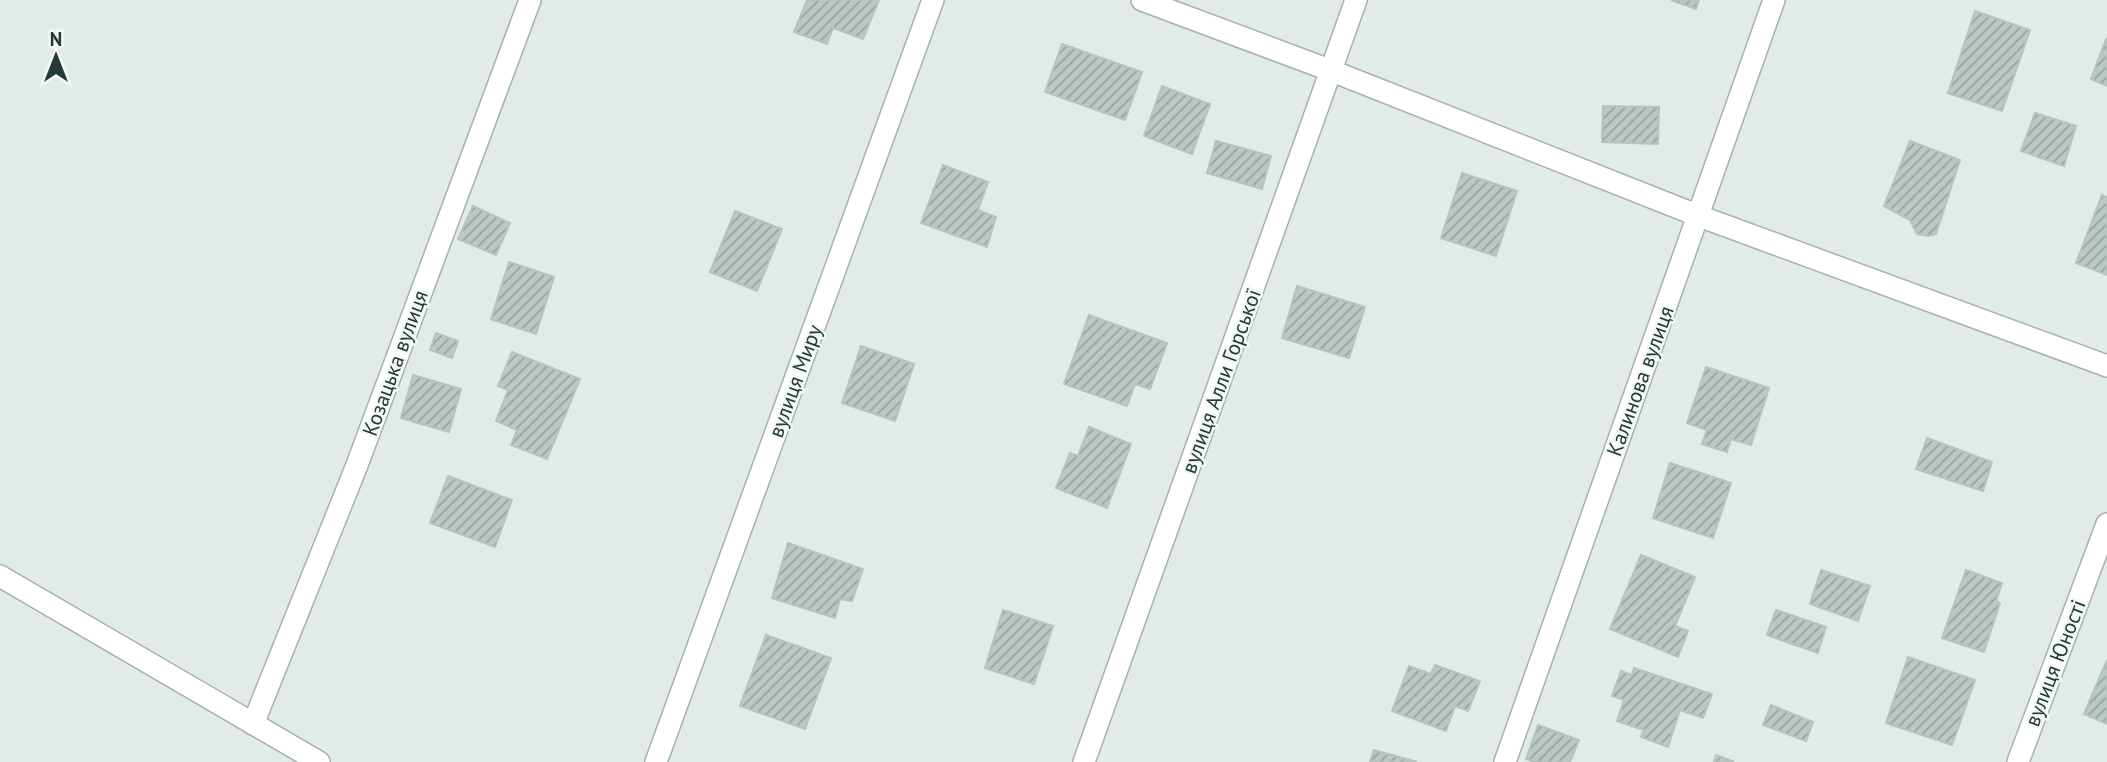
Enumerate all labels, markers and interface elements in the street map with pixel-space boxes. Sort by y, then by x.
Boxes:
north arrow [21,21,91,91]
text: N [50,27,62,51]
street label: вулиця Алли Горської [1175,285,1267,477]
street label: Козацька вулиця [356,286,434,440]
street label: Калинова вулиця [1600,302,1680,460]
street label: вулиця Миру [762,321,828,441]
street label: вулиця Юності [2018,596,2092,730]

